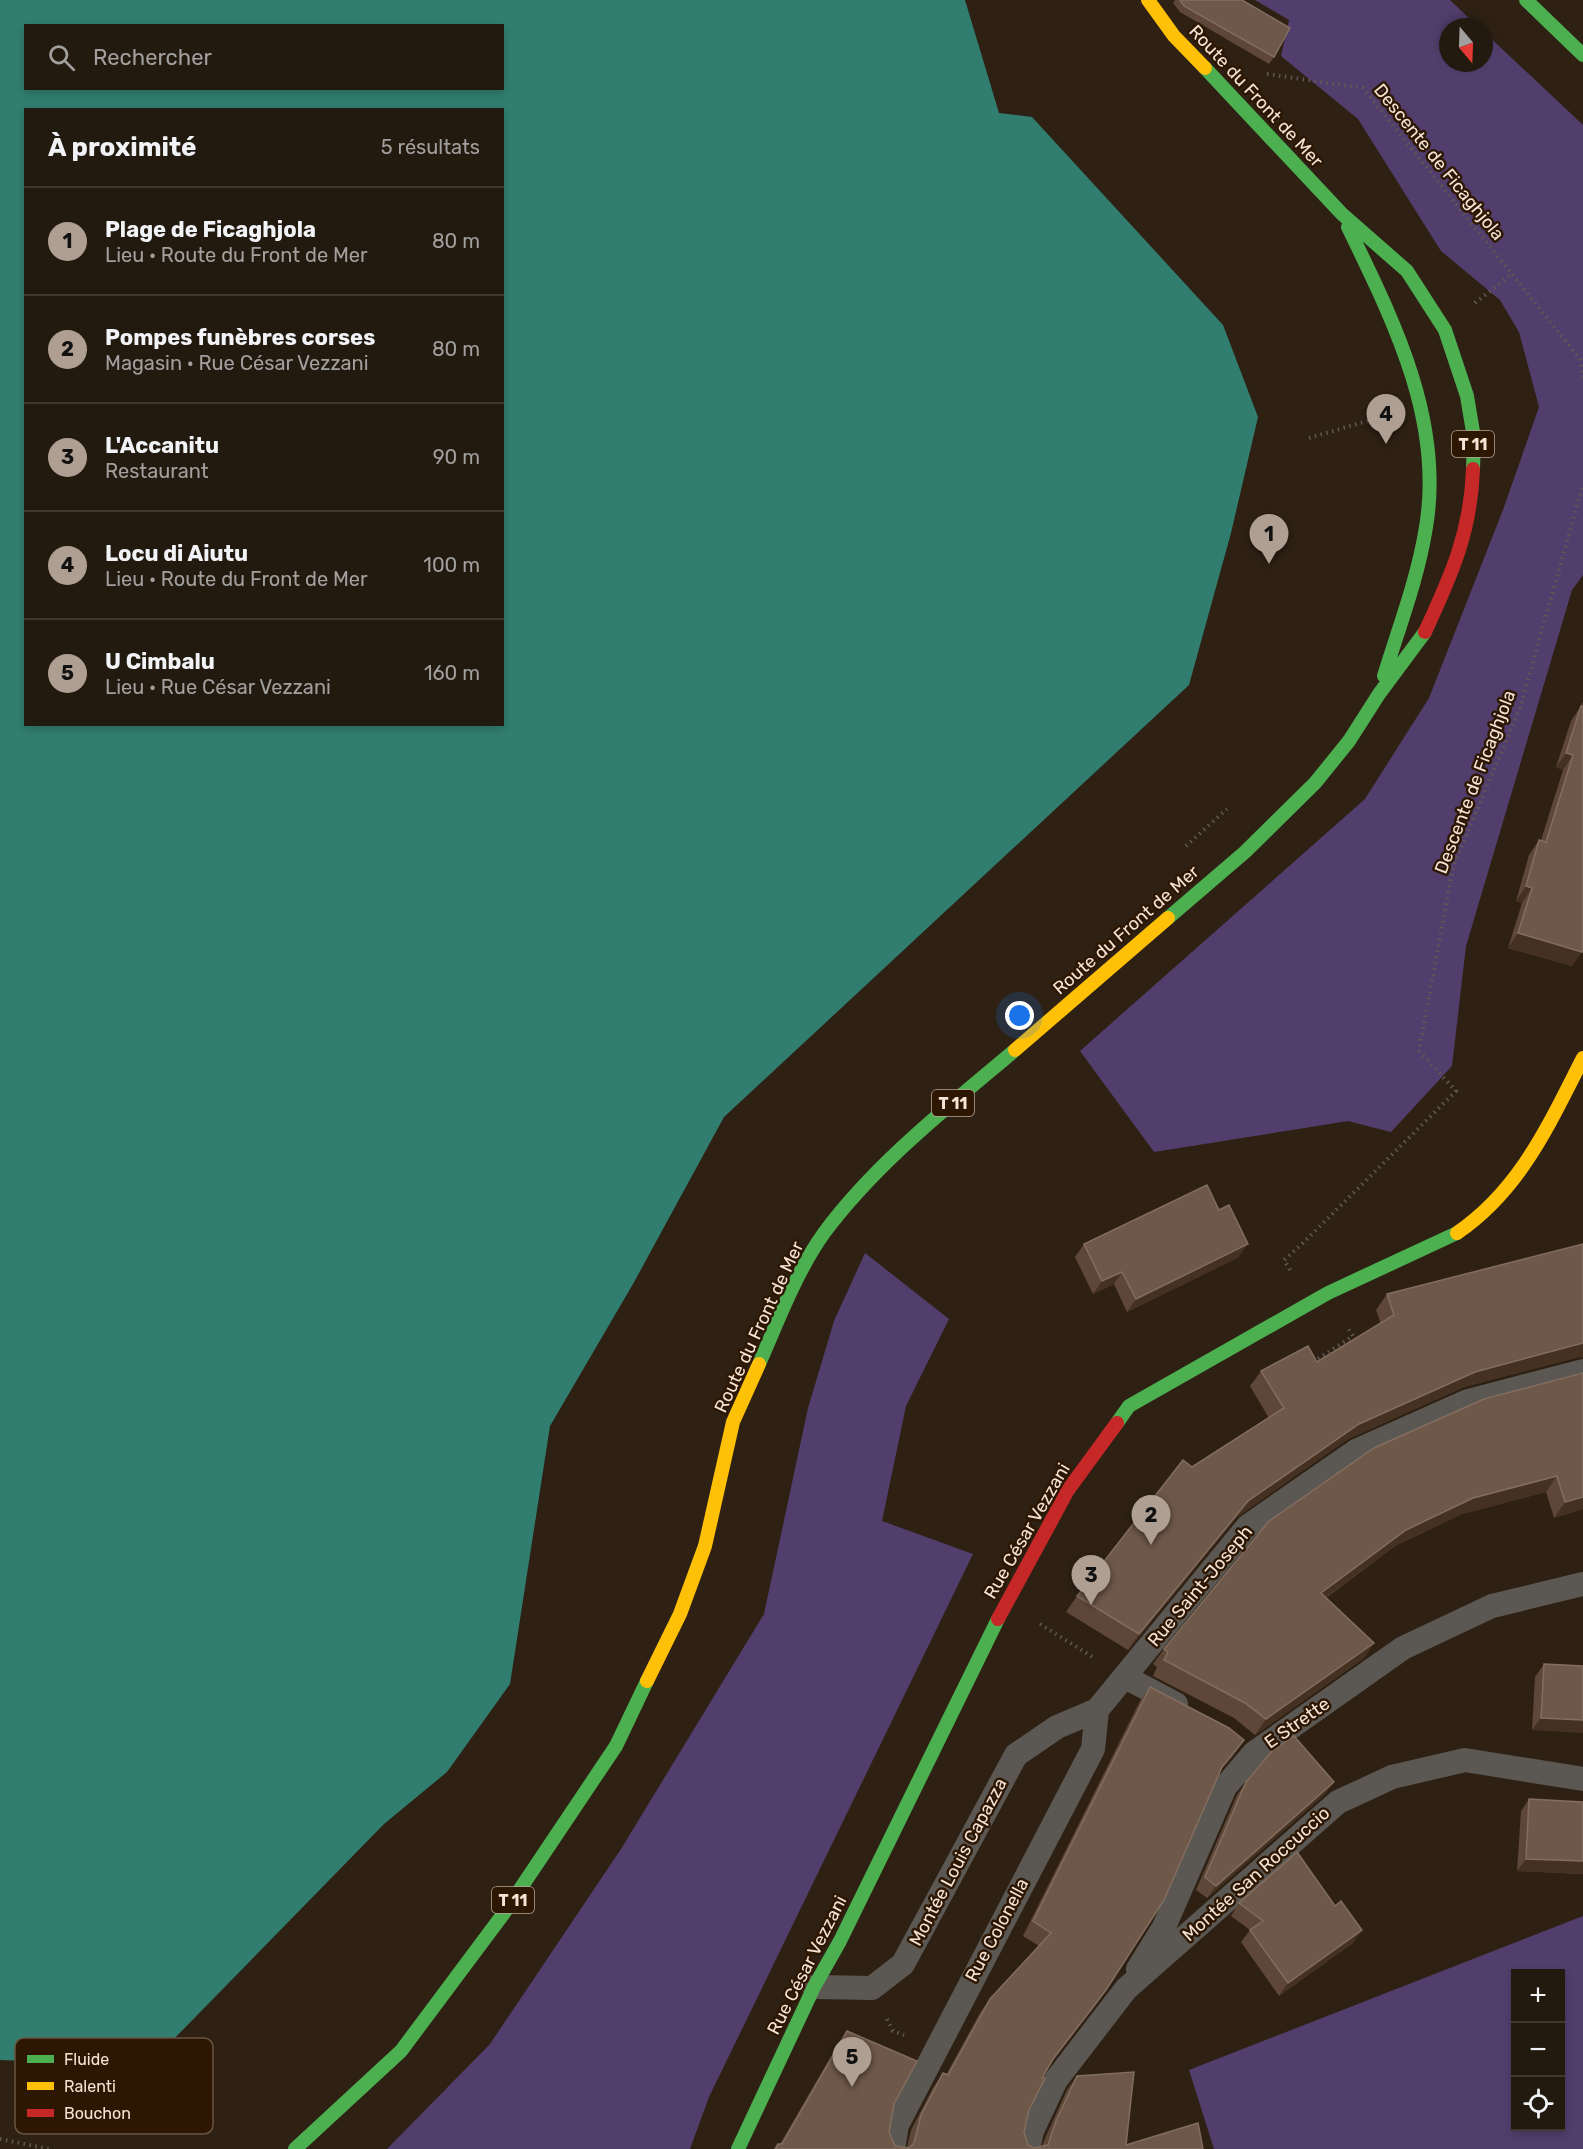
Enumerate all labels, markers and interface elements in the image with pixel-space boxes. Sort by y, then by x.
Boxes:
north arrow [1439,18,1493,72]
street label: Route du Front de Mer [1184,20,1328,172]
search box [24,24,504,90]
icon: search [45,41,78,74]
text: Rechercher [93,44,212,71]
street label: Descente de Ficaghjola [1369,79,1509,245]
text: À proximité [48,132,197,163]
text: 5 résultats [381,135,480,159]
text: Plage de Ficaghjola [105,216,316,243]
text: 1 [63,229,72,253]
text: 80 m [432,229,480,253]
text: Lieu · Route du Front de Mer [105,243,368,267]
text: Pompes funèbres corses [105,324,375,351]
text: 2 [61,337,74,361]
text: 80 m [432,337,480,361]
text: Magasin · Rue César Vezzani [105,351,369,375]
pin: 4 [1366,394,1406,444]
road number: T 11 [1452,431,1494,457]
text: L'Accanitu [105,432,219,459]
text: 3 [61,445,74,469]
text: 90 m [433,445,480,469]
text: Restaurant [105,459,209,483]
pin: 1 [1250,514,1288,564]
text: Locu di Aiutu [105,540,248,567]
text: 4 [61,553,74,577]
text: 100 m [423,553,480,577]
text: Lieu · Route du Front de Mer [105,567,368,591]
text: U Cimbalu [105,648,215,675]
text: 5 [61,661,74,685]
text: 160 m [424,661,480,685]
text: Lieu · Rue César Vezzani [105,675,331,699]
street label: Descente de Ficaghjola [1430,687,1520,877]
street label: Route du Front de Mer [1049,861,1204,999]
your location [1005,1001,1034,1030]
road number: T 11 [932,1090,974,1116]
street label: Route du Front de Mer [710,1238,808,1416]
street label: Rue César Vezzani [979,1459,1075,1603]
pin: 2 [1132,1496,1170,1545]
street label: Rue Saint-Joseph [1143,1521,1257,1651]
pin: 3 [1072,1556,1110,1605]
street label: E Strette [1260,1693,1334,1753]
street label: Montée Louis Capazza [904,1774,1012,1950]
street label: Montée San Roccuccio [1178,1802,1334,1946]
street label: Rue Colonella [961,1875,1033,1985]
road number: T 11 [492,1887,534,1913]
street label: Rue César Vezzani [762,1892,852,2038]
map controls [1511,1969,1565,2131]
button: + [1511,1969,1565,2023]
button: − [1511,2023,1565,2077]
legend [15,2038,213,2134]
pin: 5 [832,2038,872,2087]
text: Fluide [64,2050,109,2069]
text: Ralenti [64,2077,116,2096]
button: locate [1511,2077,1565,2131]
text: Bouchon [64,2104,131,2123]

